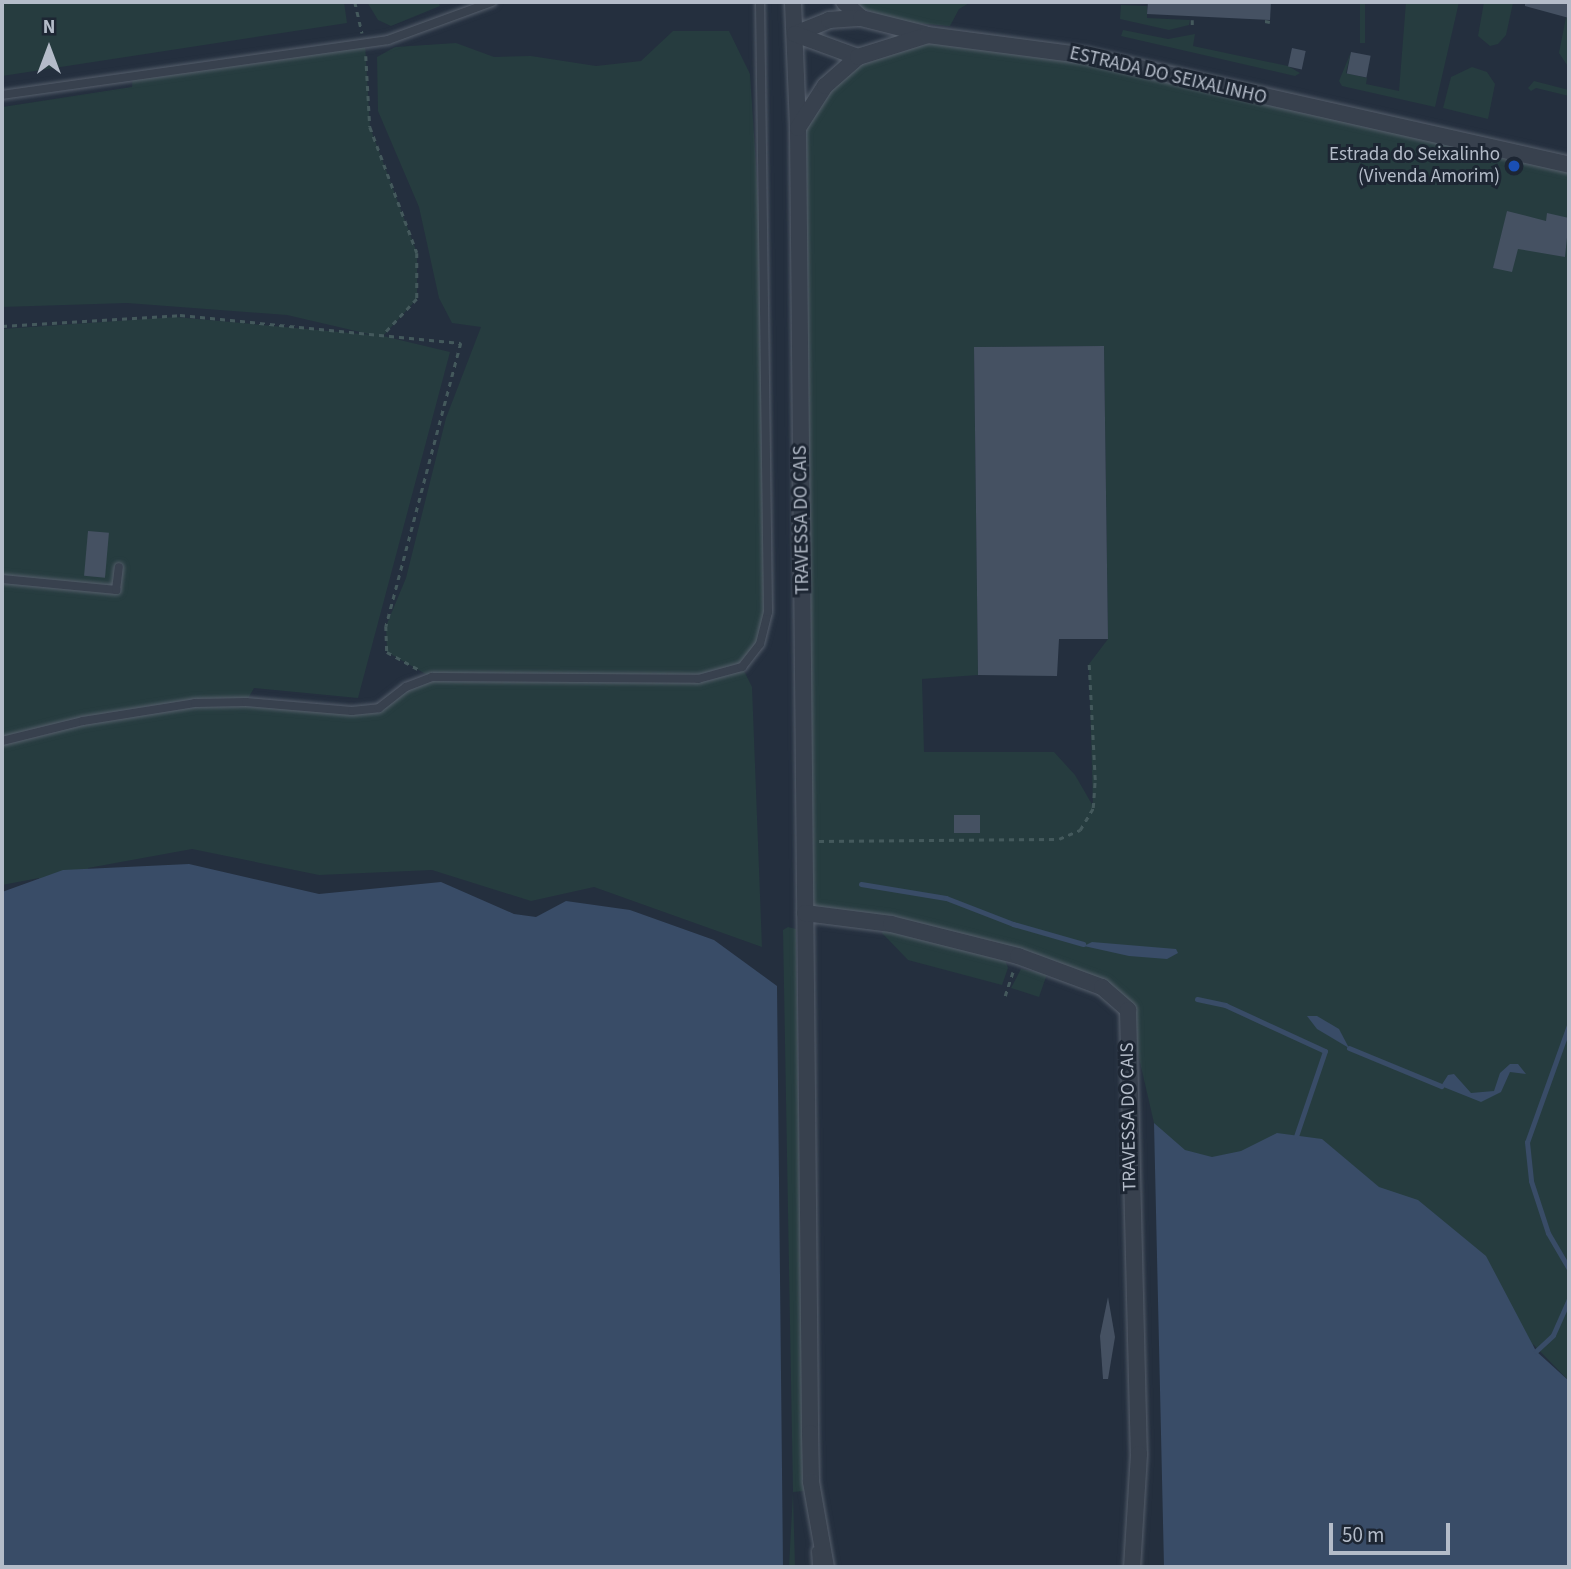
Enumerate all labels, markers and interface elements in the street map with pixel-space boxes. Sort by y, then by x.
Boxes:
north arrow [14,14,84,84]
text: N [43,14,55,41]
street label: ESTRADA DO SEIXALINHO [1067,42,1269,110]
place label: Estrada do Seixalinho (Vivenda Amorim) [1329,144,1500,188]
marker: Estrada do Seixalinho (Vivenda Amorim) [1506,158,1522,174]
street label: TRAVESSA DO CAIS [789,445,815,595]
street label: TRAVESSA DO CAIS [1116,1042,1142,1192]
scale bar [1333,1510,1454,1554]
text: 50 m [1342,1520,1384,1550]

